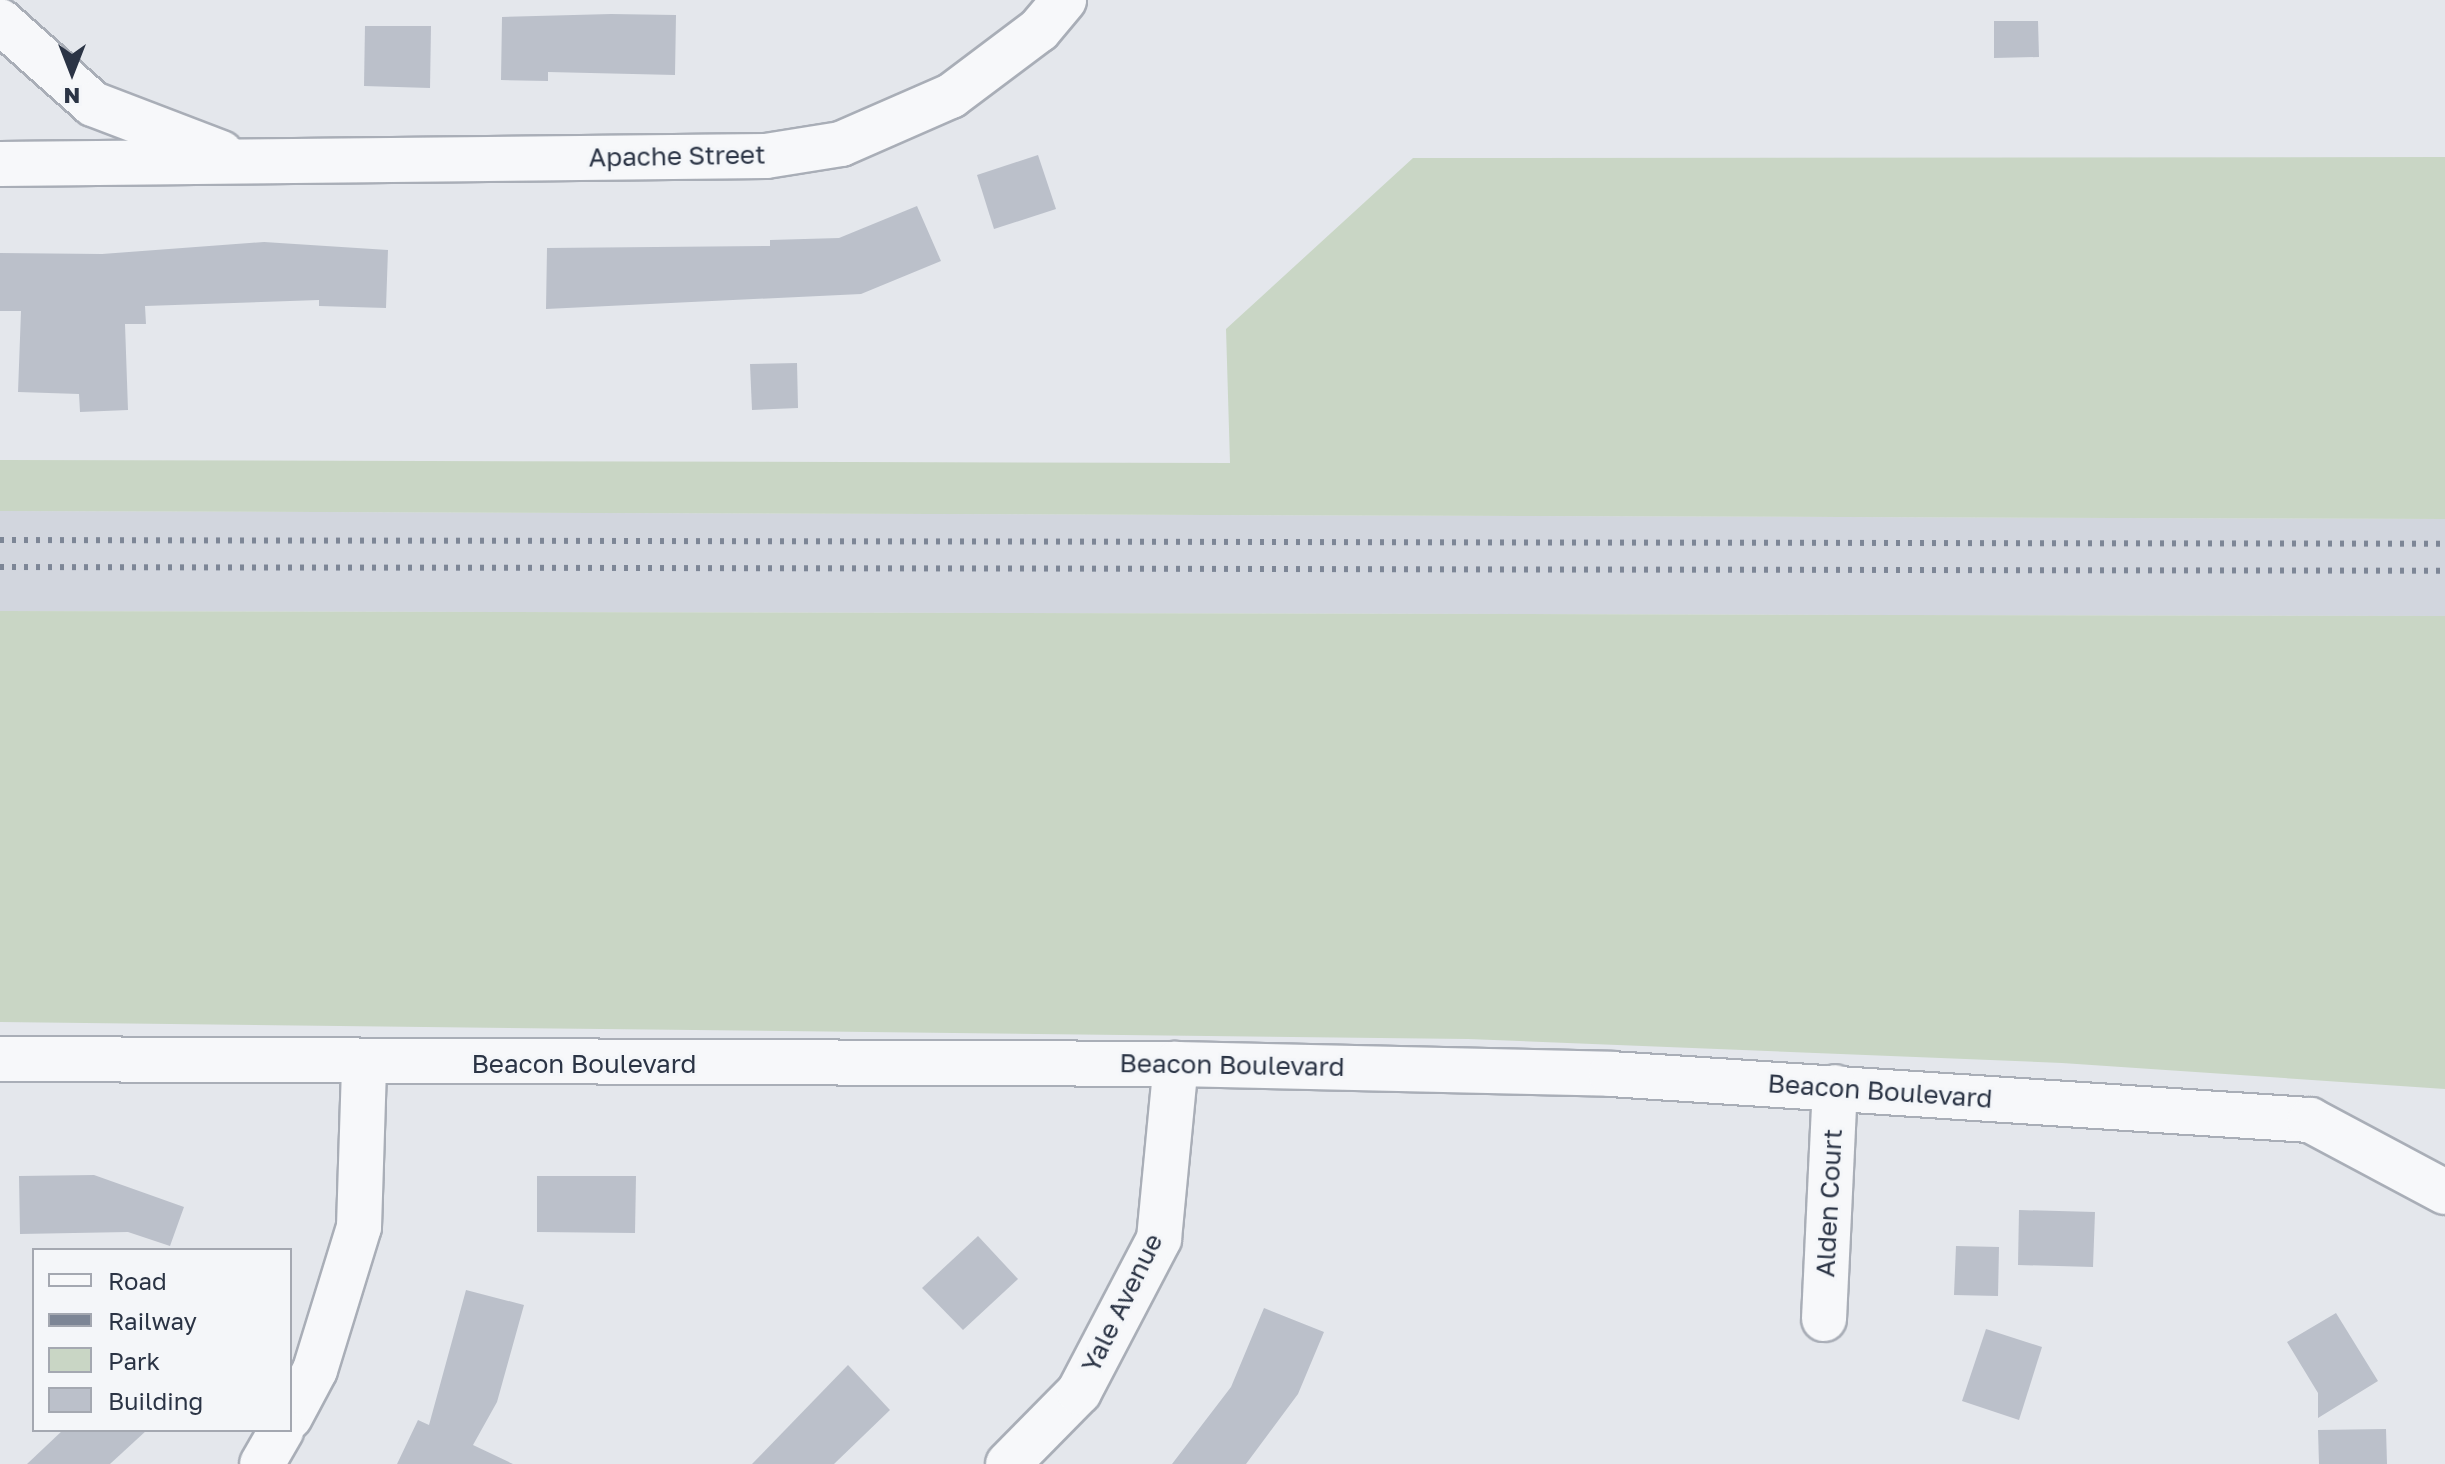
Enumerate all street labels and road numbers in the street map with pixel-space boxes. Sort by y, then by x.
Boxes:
street label: Apache Street [588,139,766,173]
street label: Beacon Boulevard [1119,1047,1345,1083]
street label: Beacon Boulevard [471,1048,697,1080]
street label: Beacon Boulevard [1767,1068,1993,1114]
street label: Alden Court [1810,1128,1848,1278]
street label: Yale Avenue [1075,1228,1169,1378]

